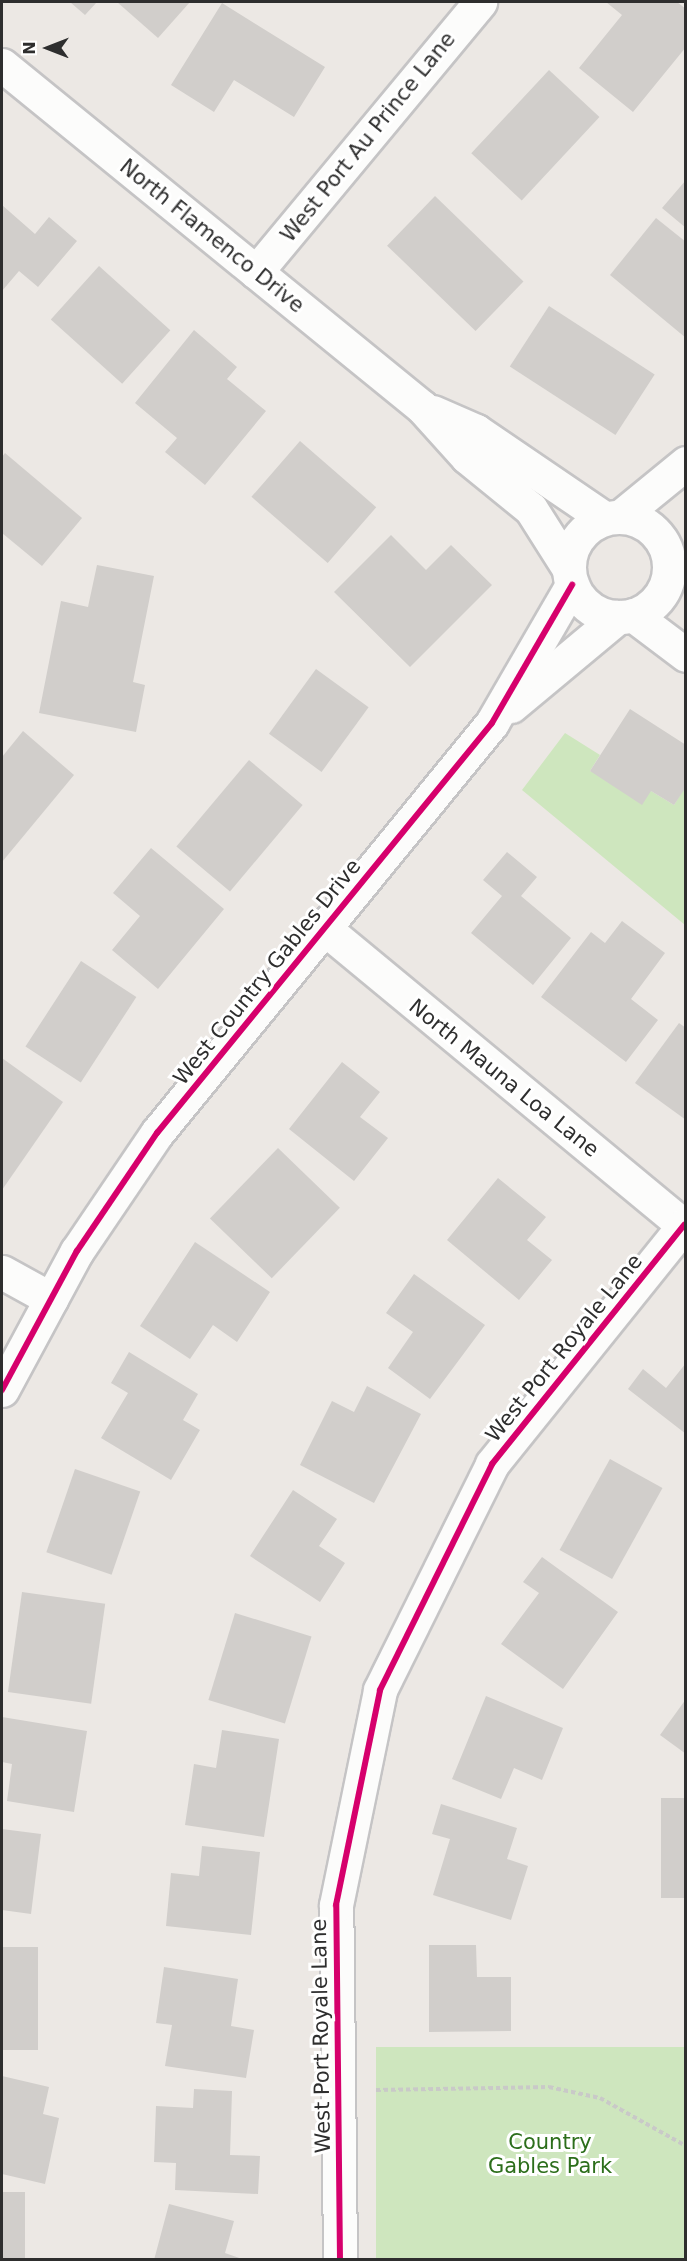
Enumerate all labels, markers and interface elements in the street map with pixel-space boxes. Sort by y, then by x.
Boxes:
north arrow [18,18,78,78]
street label: West Port Au Prince Lane [275,27,461,247]
text: N [20,41,39,55]
street label: North Flamenco Drive [115,154,309,318]
street label: West Country Gables Drive [168,854,366,1090]
street label: North Mauna Loa Lane [404,994,604,1162]
street label: West Port Royale Lane [480,1249,648,1447]
street label: West Port Royale Lane [306,1918,336,2154]
park label: Country Gables Park [488,2129,612,2179]

